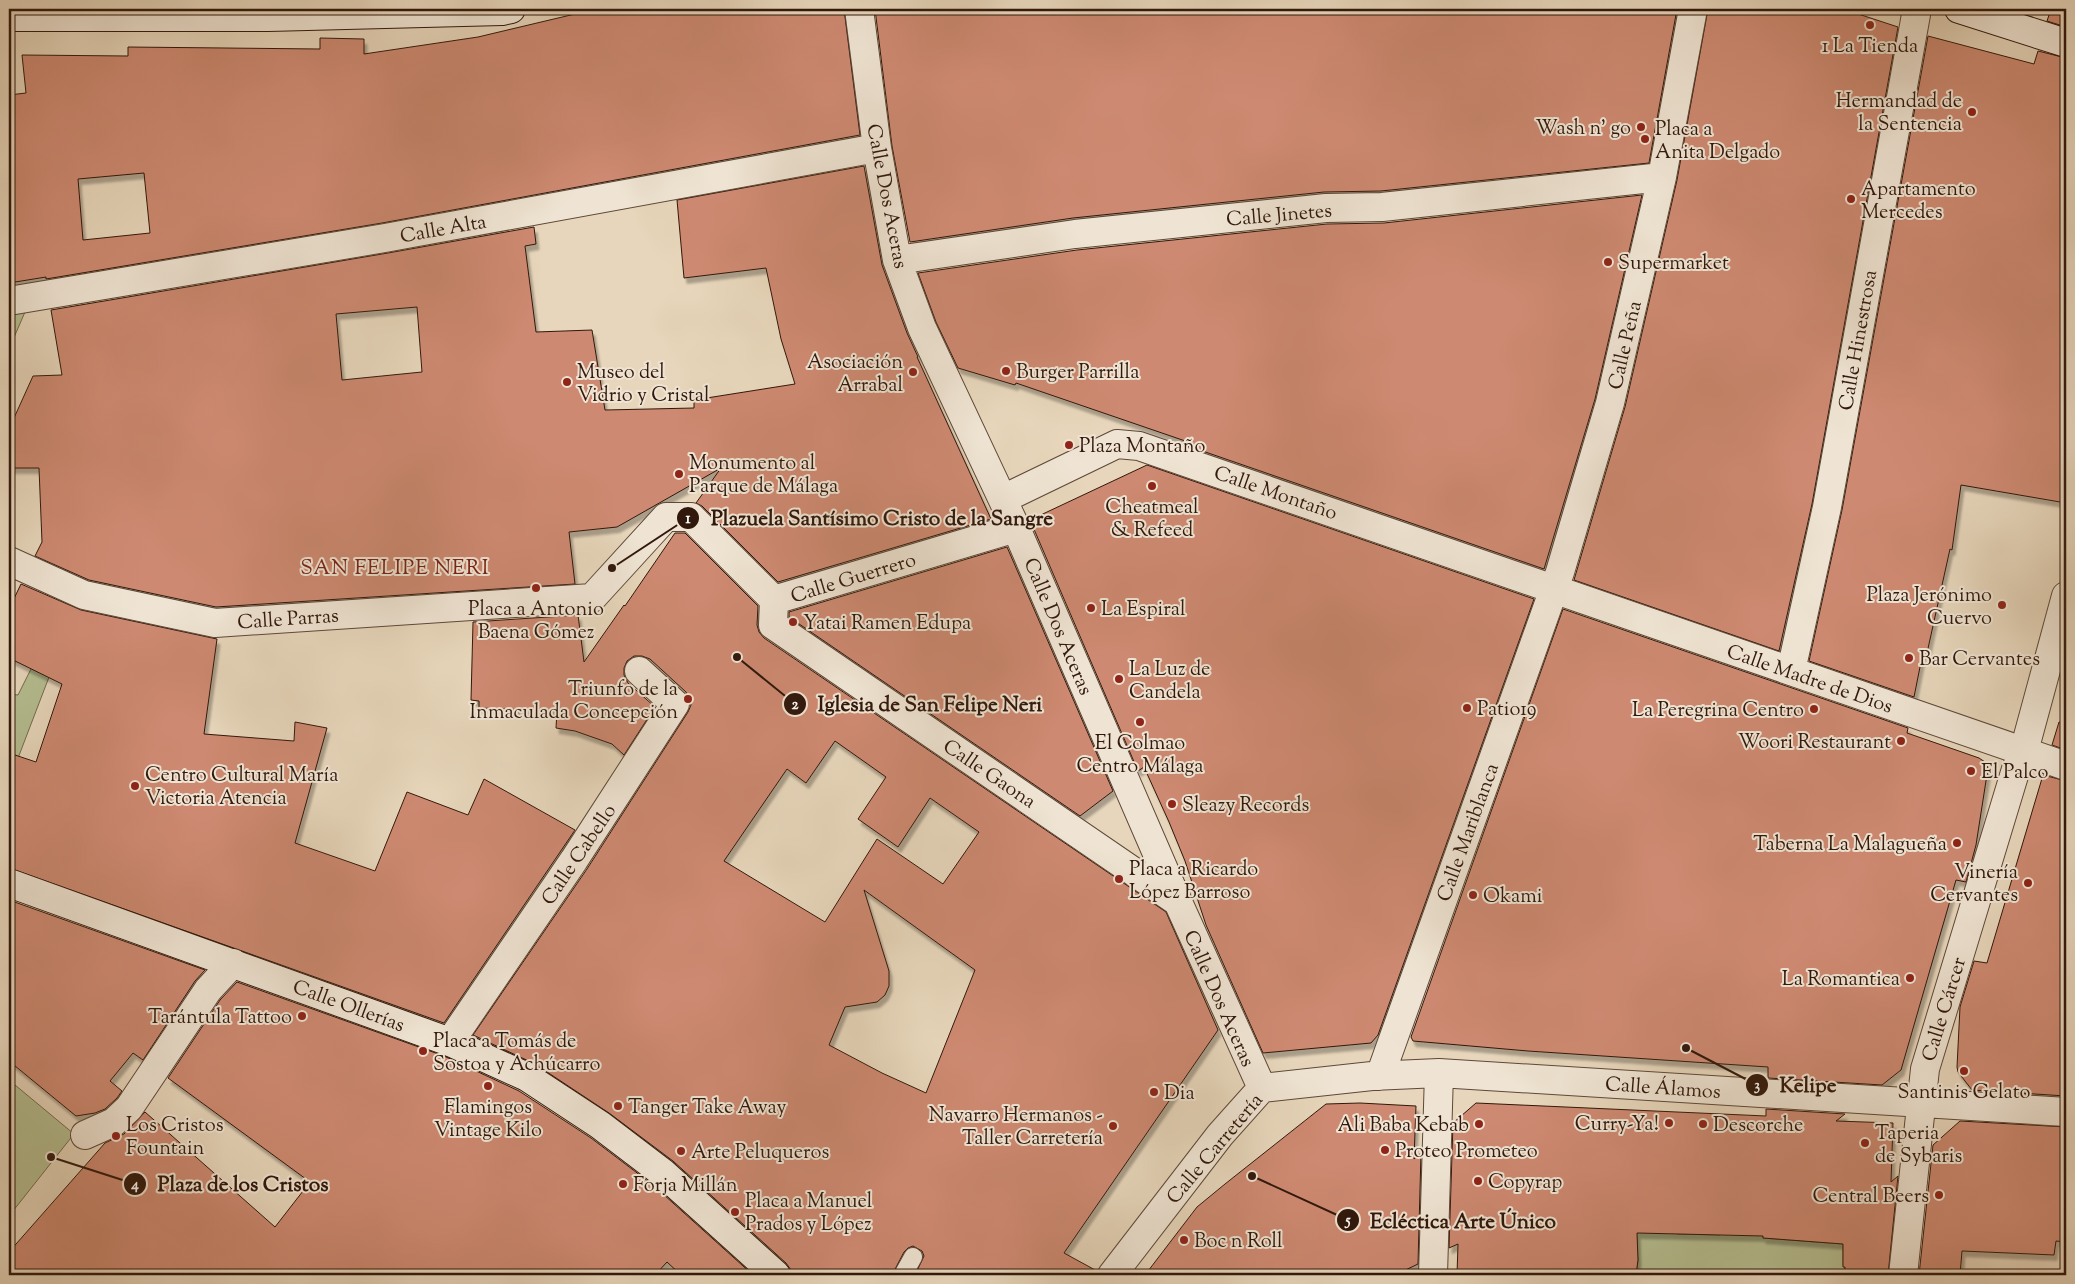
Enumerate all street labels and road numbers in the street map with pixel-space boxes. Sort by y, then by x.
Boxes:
street label: Calle Dos Aceras [857,122,914,271]
street label: Calle Jinetes [1225,197,1333,236]
street label: Calle Alta [398,209,489,252]
street label: Calle Hinestrosa [1833,268,1886,413]
street label: Calle Peña [1602,298,1651,393]
street label: Calle Montaño [1210,460,1341,529]
street label: Calle Guerrero [788,547,920,612]
street label: Calle Dos Aceras [1015,554,1099,700]
street label: Calle Parras [236,602,340,639]
street label: Calle Madre de Dios [1722,638,1896,722]
street label: Calle Gaona [936,733,1041,817]
street label: Calle Mariblanca [1431,760,1508,906]
street label: Calle Cabello [535,799,625,912]
street label: Calle Dos Aceras [1175,926,1261,1072]
street label: Calle Cárcer [1916,954,1975,1065]
street label: Calle Ollerías [288,974,408,1041]
street label: Calle Álamos [1604,1070,1722,1108]
street label: Calle Carretería [1161,1088,1271,1211]

